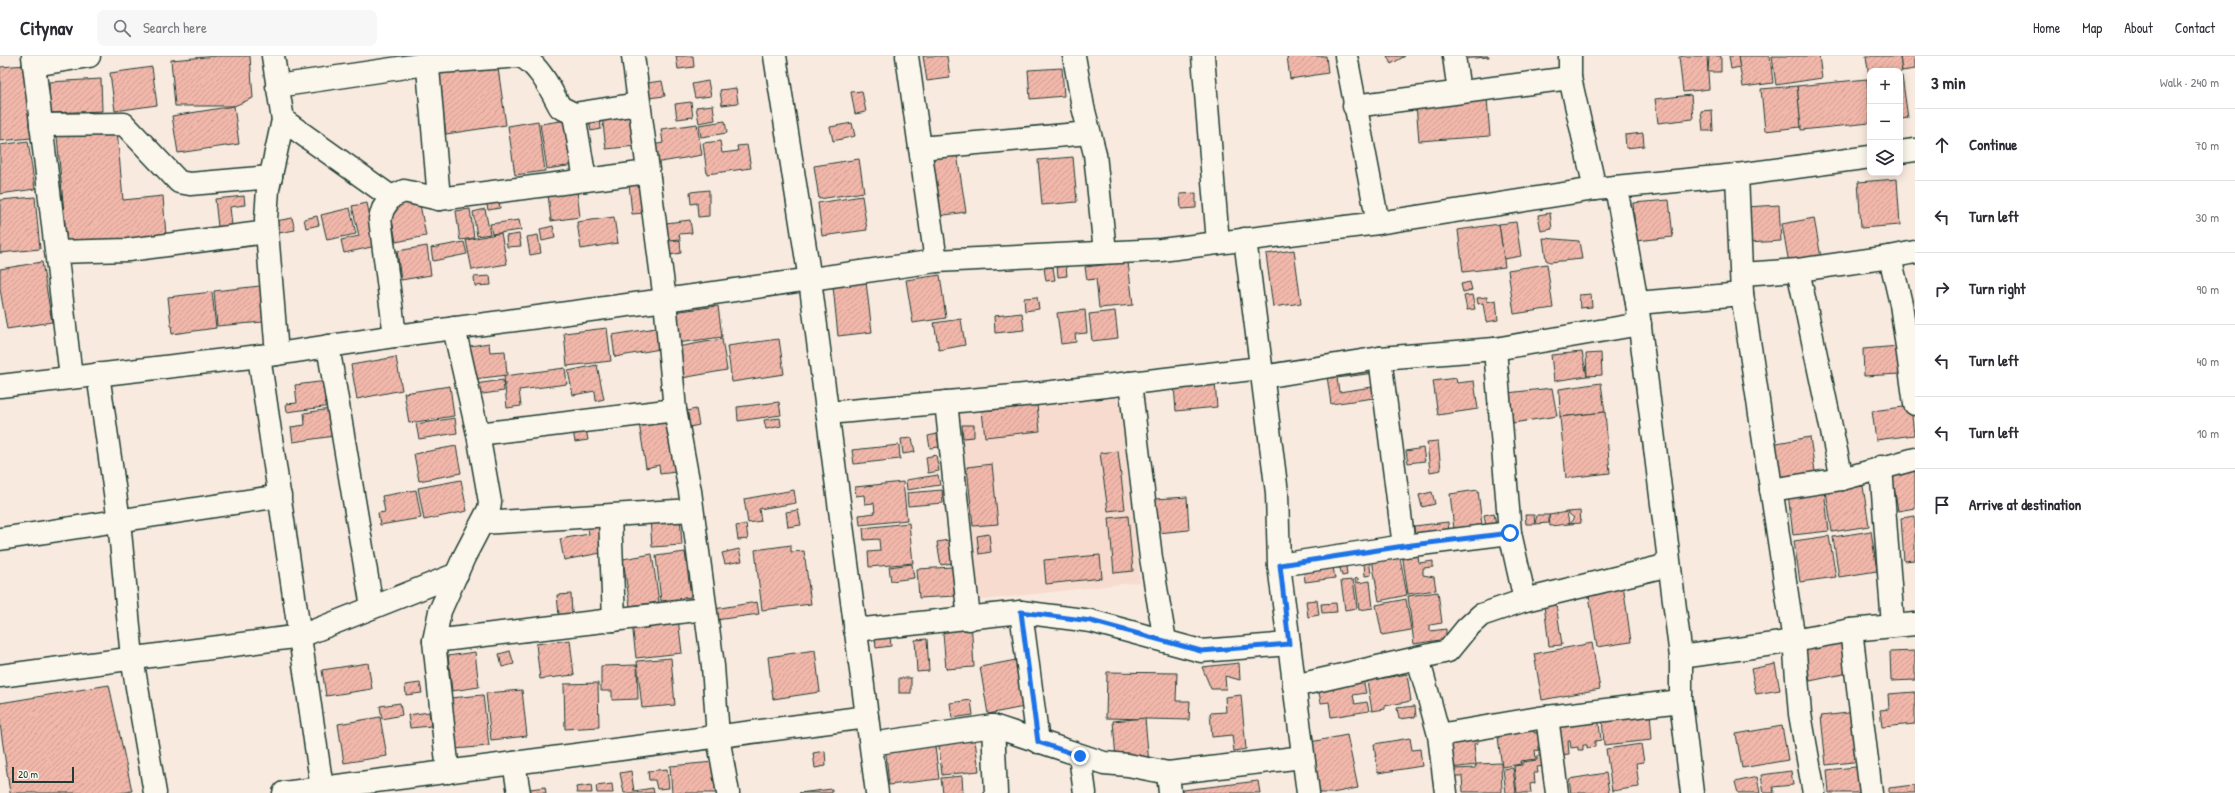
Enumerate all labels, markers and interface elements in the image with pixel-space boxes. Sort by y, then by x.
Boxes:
search box [97,10,377,46]
text: Citynav [20,15,73,41]
icon: search [111,17,133,39]
text: Search here [143,17,207,38]
text: Home [2033,18,2060,37]
text: Map [2082,18,2102,37]
text: About [2124,18,2153,37]
text: Contact [2175,18,2215,37]
map controls [1867,68,1903,176]
button: + [1867,68,1903,104]
text: 3 min [1931,71,1966,94]
text: Walk · 240 m [2160,73,2219,91]
button: − [1867,104,1903,140]
icon: ahead [1931,134,1953,156]
text: Continue [1969,134,2017,155]
text: 70 m [2195,136,2219,154]
button: layers [1867,140,1903,176]
icon: left [1931,206,1953,228]
text: Turn left [1969,206,2019,227]
text: 30 m [2196,208,2219,226]
icon: right [1931,278,1953,300]
text: Turn right [1969,278,2025,299]
text: 90 m [2197,280,2219,298]
icon: left [1931,350,1953,372]
text: Turn left [1969,350,2019,371]
text: 40 m [2196,352,2219,370]
icon: left [1931,422,1953,444]
text: Turn left [1969,422,2019,443]
text: 10 m [2197,424,2219,442]
icon: arrive [1931,494,1953,516]
text: Arrive at destination [1969,494,2081,515]
route start [1501,524,1519,542]
route end [1071,747,1089,765]
scale bar [12,765,74,784]
text: 20 m [18,767,38,781]

